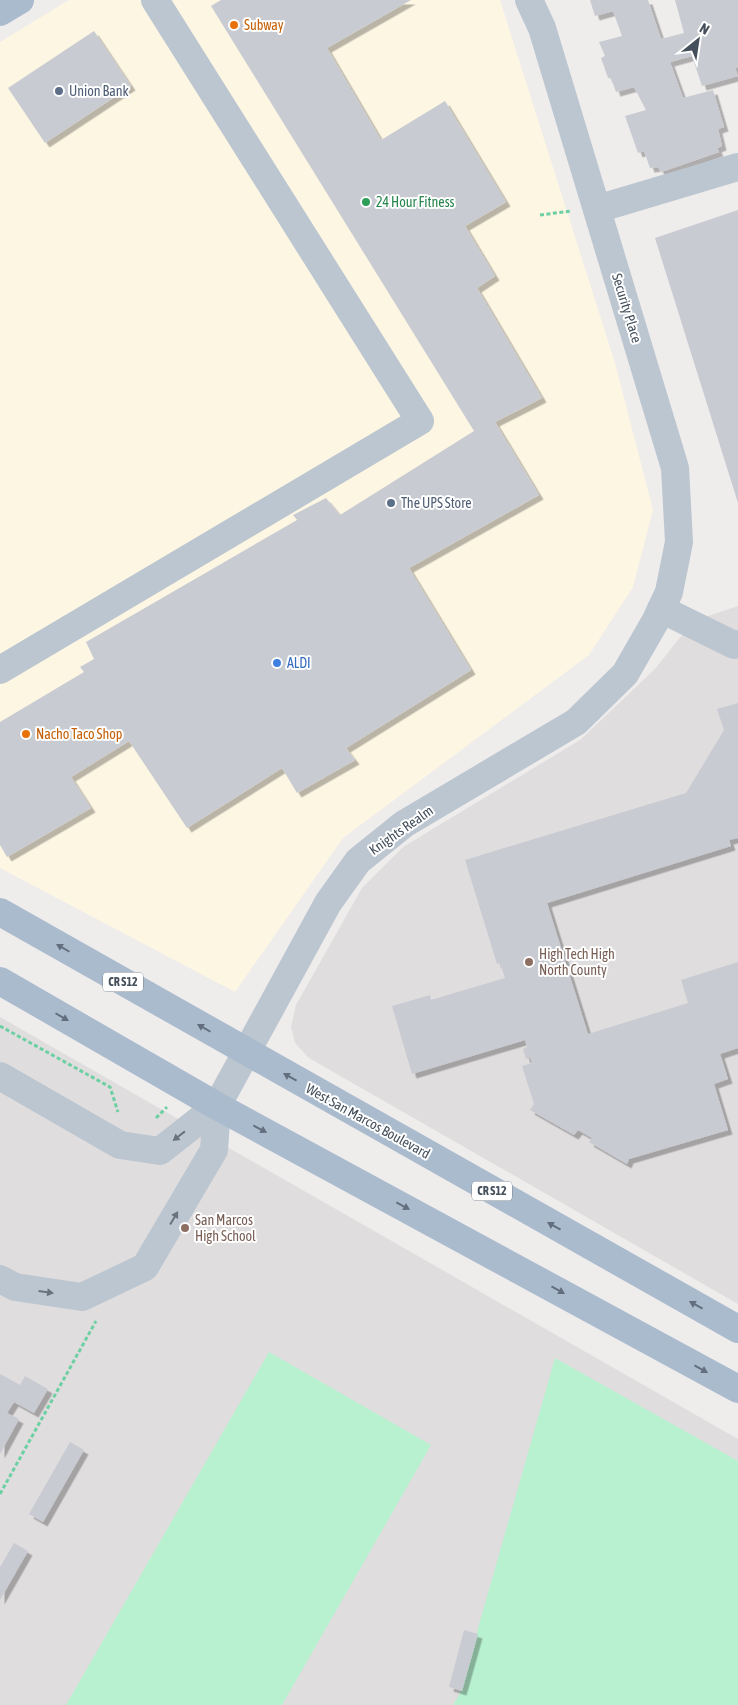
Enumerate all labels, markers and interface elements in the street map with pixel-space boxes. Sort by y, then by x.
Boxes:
north arrow [673,15,723,65]
place label: Subway [244,17,284,33]
marker: Subway [228,19,240,31]
text: N [697,20,712,38]
place label: Union Bank [69,83,129,99]
marker: Union Bank [53,85,65,97]
place label: 24 Hour Fitness [376,194,455,210]
marker: 24 Hour Fitness [360,196,372,208]
street label: Security Place [609,271,645,345]
place label: The UPS Store [401,495,472,511]
marker: The UPS Store [385,497,397,509]
place label: ALDI [287,655,311,671]
marker: ALDI [271,657,283,669]
place label: Nacho Taco Shop [36,726,123,742]
marker: Nacho Taco Shop [20,728,32,740]
street label: Knights Realm [366,802,436,858]
one-way arrow [56,944,71,952]
place label: High Tech High North County [539,946,615,978]
marker: High Tech High North County [523,956,535,968]
road number: CR S12 [103,972,143,992]
one-way arrow [55,1012,68,1021]
one-way arrow [198,1024,211,1033]
one-way arrow [284,1073,297,1082]
street label: West San Marcos Boulevard [303,1080,433,1162]
one-way arrow [253,1125,267,1133]
one-way arrow [173,1130,186,1141]
road number: CR S12 [472,1182,512,1200]
one-way arrow [396,1202,410,1210]
one-way arrow [169,1212,178,1225]
place label: San Marcos High School [195,1212,256,1244]
one-way arrow [547,1221,560,1230]
marker: San Marcos High School [179,1222,191,1234]
one-way arrow [552,1286,565,1295]
one-way arrow [39,1288,55,1296]
one-way arrow [689,1301,702,1310]
one-way arrow [694,1364,707,1373]

